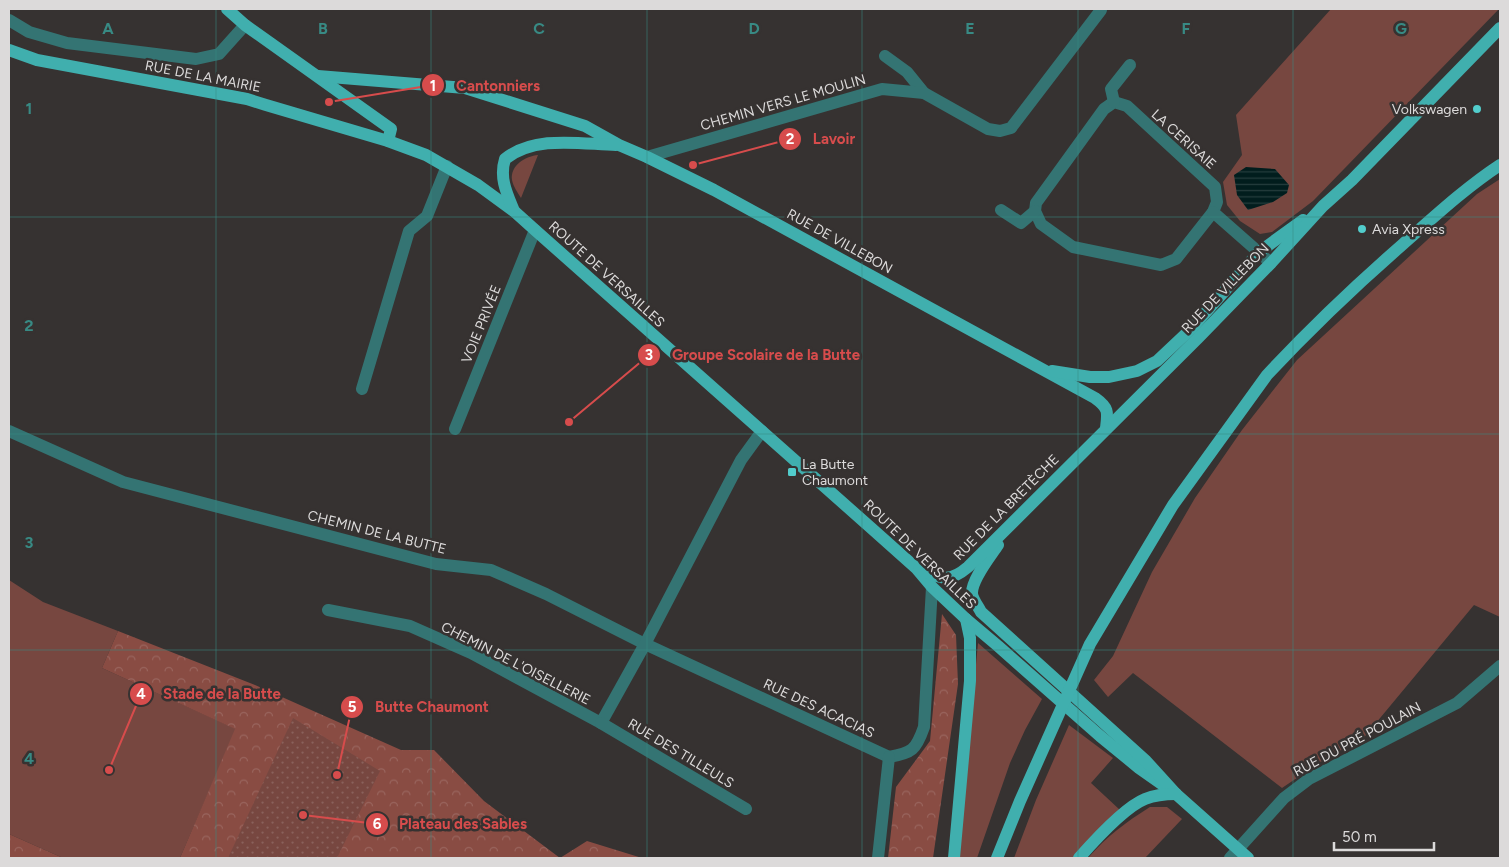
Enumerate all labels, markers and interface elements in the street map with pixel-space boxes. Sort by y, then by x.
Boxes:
text: A [102,19,114,38]
text: B [318,19,328,38]
text: C [533,19,545,38]
text: D [748,19,760,38]
text: E [965,19,975,38]
text: F [1182,19,1191,38]
text: G [1395,19,1407,38]
street label: RUE DE LA MAIRIE [143,57,262,96]
callout: Cantonniers [421,70,550,100]
street label: CHEMIN VERS LE MOULIN [699,71,868,134]
text: 1 [430,77,436,95]
text: Cantonniers [456,77,540,95]
text: 1 [26,99,32,118]
place label: Volkswagen [1392,101,1467,118]
marker: Volkswagen [1471,103,1483,115]
street label: LA CERISAIE [1148,106,1220,173]
callout: Lavoir [778,124,865,154]
text: 2 [786,130,795,148]
text: Lavoir [813,130,855,148]
street label: RUE DE VILLEBON [784,205,896,278]
street label: ROUTE DE VERSAILLES [545,218,668,331]
place label: Avia Xpress [1372,221,1445,238]
marker: Avia Xpress [1356,223,1368,235]
street label: RUE DE VILLEBON [1178,240,1273,337]
street label: VOIE PRIVÉE [458,283,505,366]
text: 2 [24,316,34,335]
callout: Groupe Scolaire de la Butte [637,340,870,370]
text: 3 [645,346,653,364]
text: Groupe Scolaire de la Butte [672,346,861,364]
street label: RUE DE LA BRETÈCHE [950,451,1063,564]
place label: La Butte Chaumont [802,456,868,489]
marker: La Butte Chaumont [786,466,798,478]
street label: ROUTE DE VERSAILLES [860,496,980,613]
street label: CHEMIN DE LA BUTTE [306,507,448,558]
text: 3 [25,533,34,552]
street label: CHEMIN DE L'OISELLERIE [438,618,593,709]
street label: RUE DES ACACIAS [760,675,877,742]
callout: Stade de la Butte [128,679,291,709]
text: 4 [136,685,146,703]
text: Stade de la Butte [163,685,282,703]
callout: Butte Chaumont [340,692,499,722]
text: 5 [348,698,357,716]
text: Butte Chaumont [375,698,489,716]
street label: RUE DU PRÉ POULAIN [1290,699,1424,780]
street label: RUE DES TILLEULS [625,715,737,792]
text: 4 [24,749,34,768]
callout: Plateau des Sables [364,809,537,839]
text: 6 [373,815,382,833]
text: Plateau des Sables [399,815,527,833]
scale bar [1334,820,1434,852]
text: 50 m [1342,828,1377,846]

